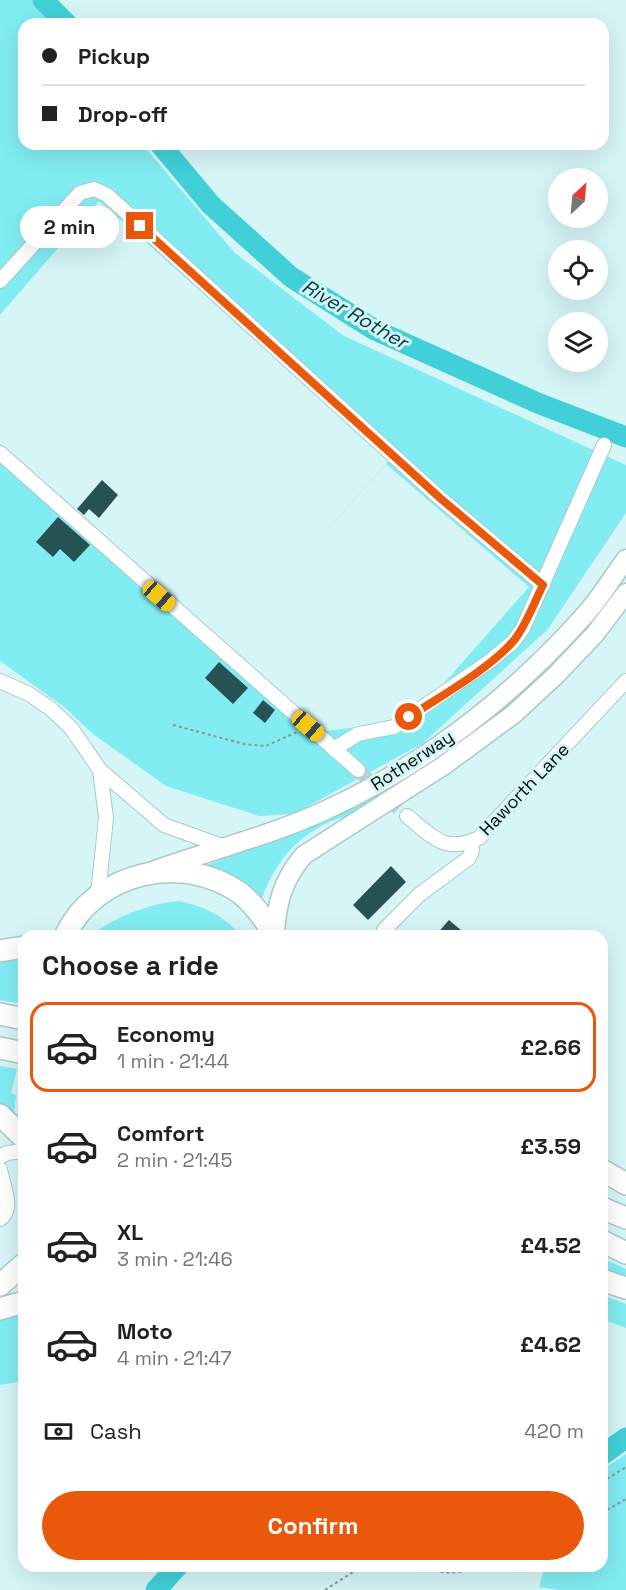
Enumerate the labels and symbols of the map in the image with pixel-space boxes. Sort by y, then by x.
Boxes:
north arrow [548,168,608,228]
callout: 2 min [20,205,119,247]
route end [126,212,153,239]
water label: River Rother [297,273,415,356]
car [140,577,178,615]
route start [395,703,422,730]
car [289,707,327,745]
street label: Rotherway [366,725,458,795]
street label: Haworth Lane [474,738,574,840]

